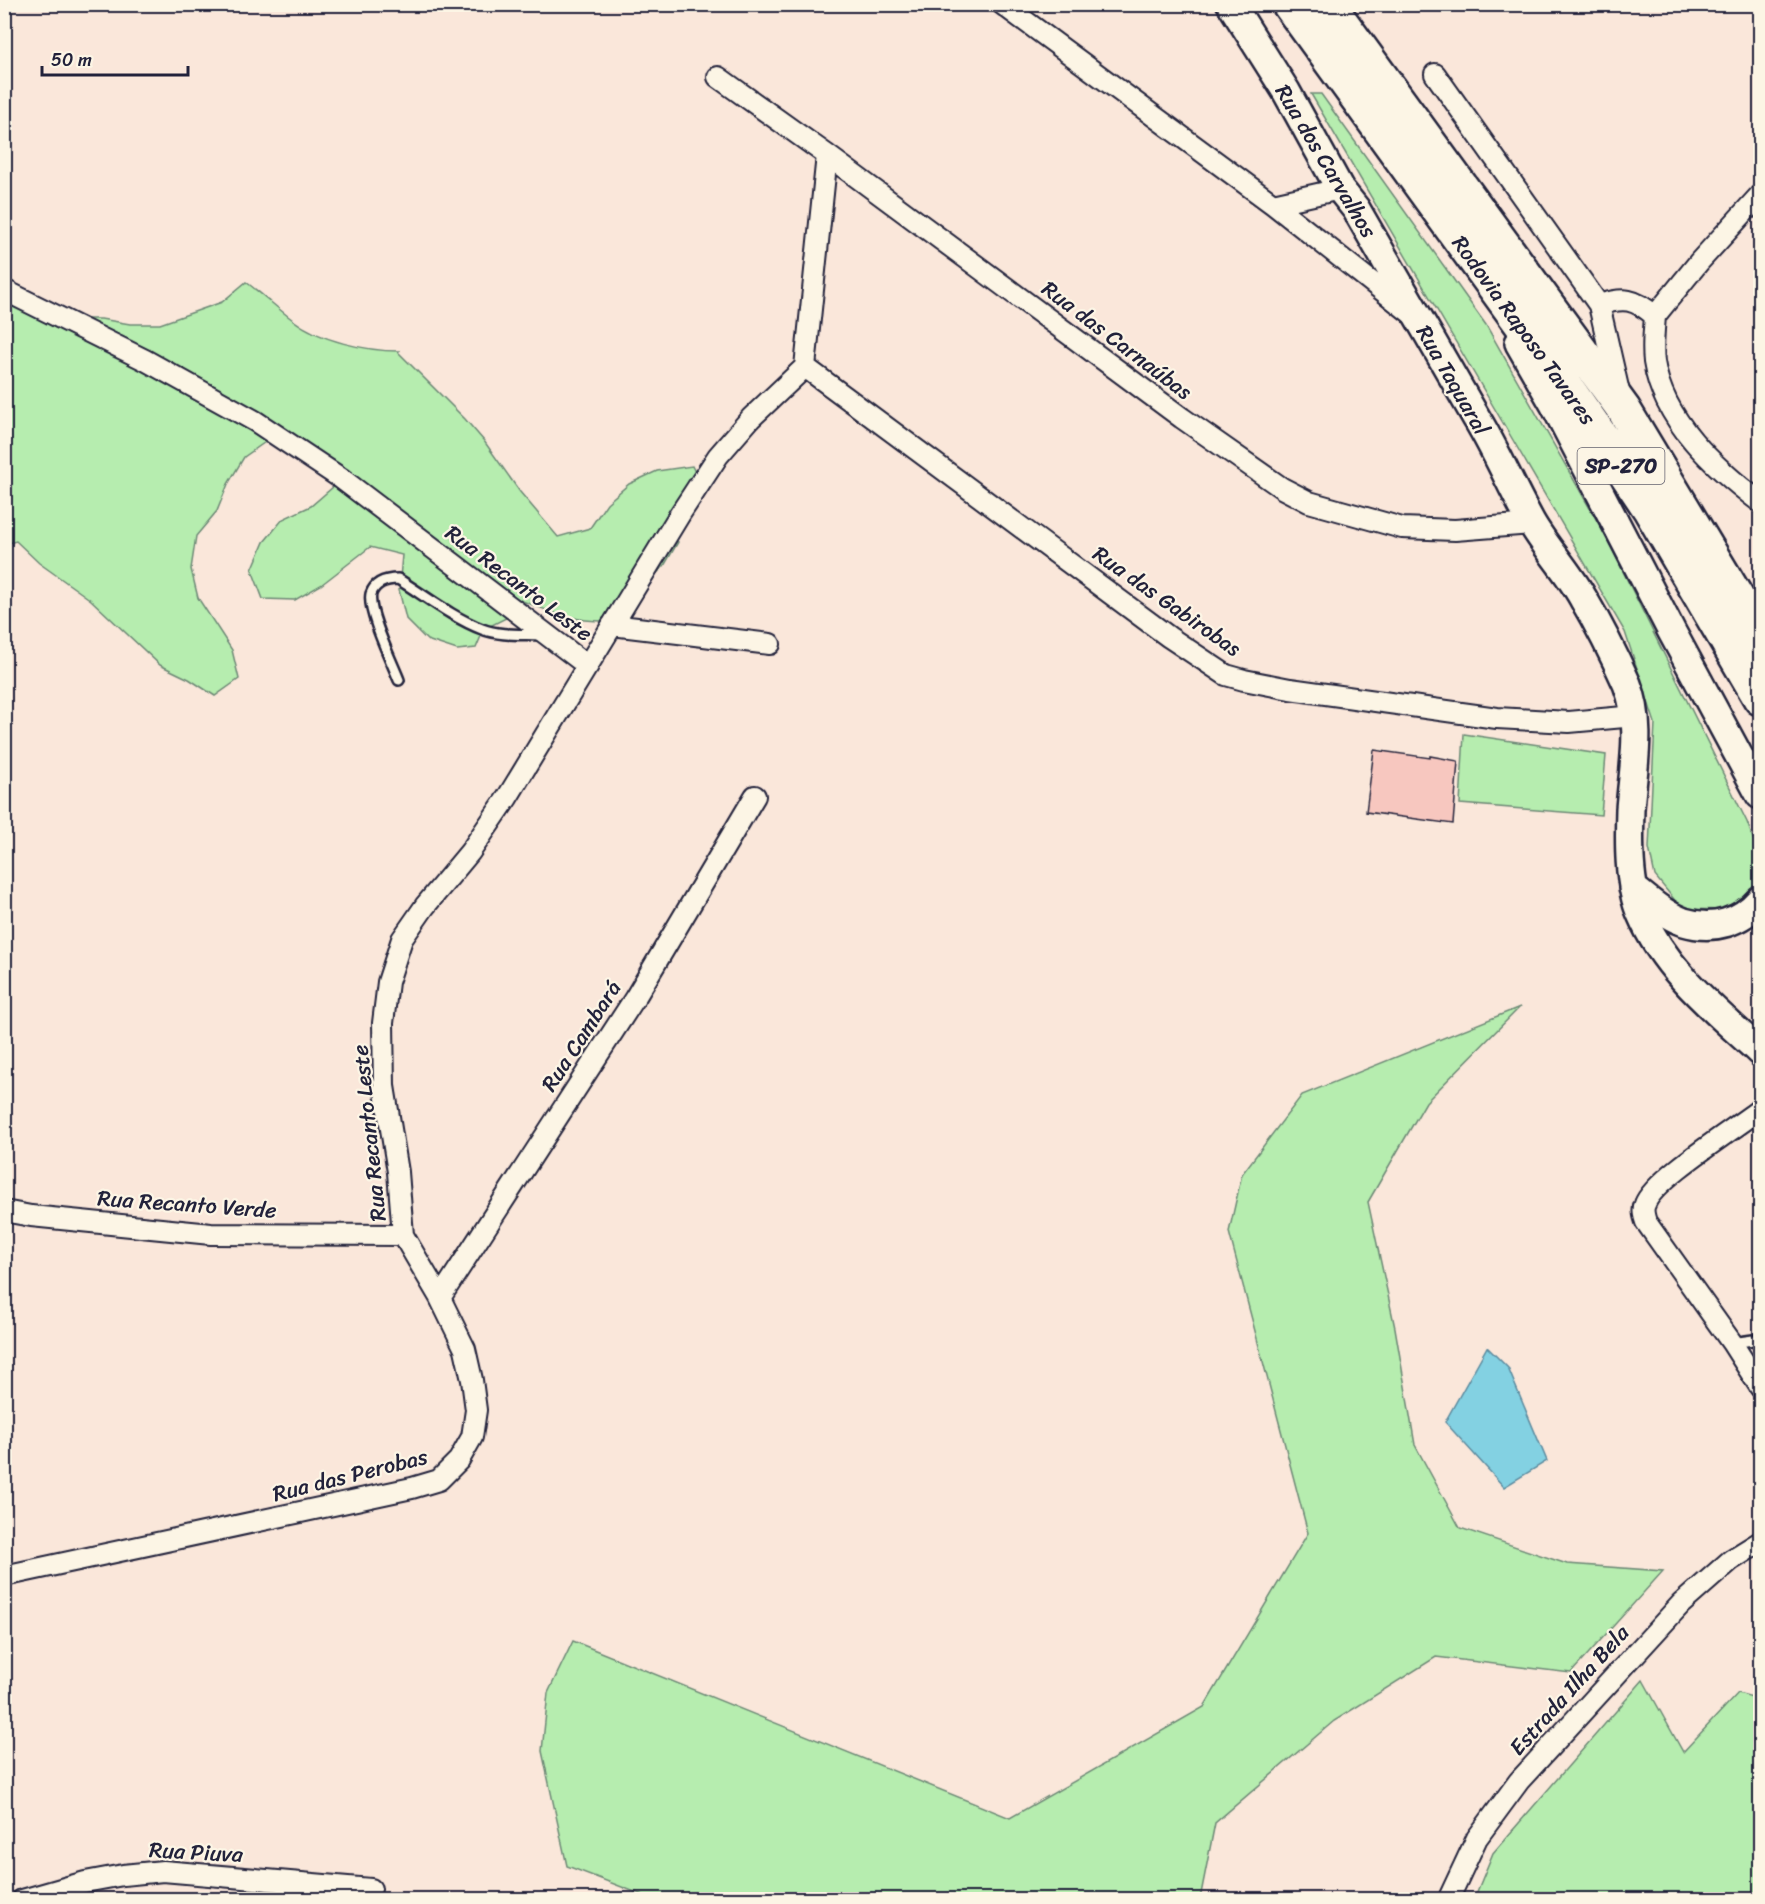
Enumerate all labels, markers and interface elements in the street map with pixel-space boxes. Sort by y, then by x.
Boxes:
scale bar [42,39,188,77]
text: 50 m [51,44,92,76]
street label: Rua dos Carvalhos [1264,76,1388,246]
street label: Rodovia Raposo Tavares [1441,227,1607,434]
street label: Rua das Carnaúbas [1033,270,1201,410]
street label: Rua Taquaral [1405,317,1501,443]
road number: SP-270 [1578,448,1664,484]
street label: Rua Recanto Leste [436,514,602,652]
street label: Rua das Gabirobas [1084,535,1250,667]
street label: Rua Cambará [530,972,632,1100]
street label: Rua Recanto Leste [340,1043,398,1223]
street label: Rua Recanto Verde [96,1178,278,1230]
street label: Rua das Perobas [268,1437,432,1513]
street label: Estrada Ilha Bela [1499,1615,1640,1765]
street label: Rua Piuva [148,1830,245,1874]

